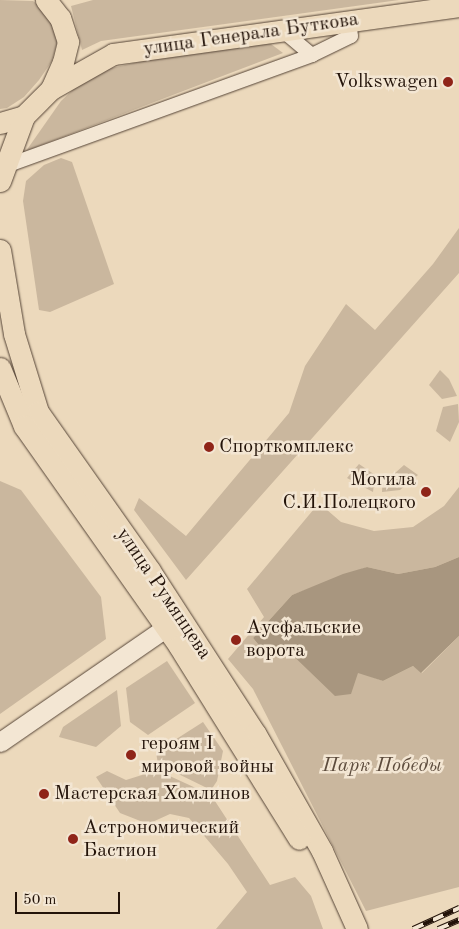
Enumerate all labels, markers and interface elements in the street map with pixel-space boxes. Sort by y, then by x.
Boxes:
street label: улица Генерала Буткова [142,8,360,62]
place label: Volkswagen [335,70,438,94]
marker: Volkswagen [442,76,454,88]
place label: Спорткомплекс [219,435,354,459]
marker: Спорткомплекс [203,441,215,453]
place label: Могила С.И.Полецкого [283,469,416,516]
marker: Могила С.И.Полецкого [420,486,432,498]
street label: улица Румянцева [110,524,216,664]
place label: Аусфальские ворота [246,616,361,663]
marker: Аусфальские ворота [230,634,242,646]
place label: героям I мировой войны [141,732,274,779]
marker: героям I мировой войны [125,749,137,761]
park label: Парк Победы [322,754,442,778]
place label: Мастерская Хомлинов [54,782,250,806]
marker: Мастерская Хомлинов [38,788,50,800]
place label: Астрономический Бастион [83,816,239,863]
marker: Астрономический Бастион [67,833,79,845]
scale bar [18,882,122,914]
text: 50 m [23,893,57,908]

